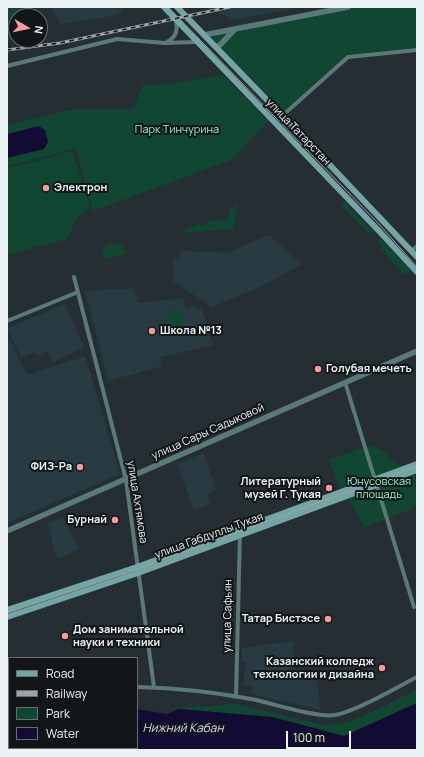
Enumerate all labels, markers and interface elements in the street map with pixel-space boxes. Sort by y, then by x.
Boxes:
north arrow [8,8,48,48]
text: N [31,25,47,35]
street label: улица Татарстан [263,96,333,168]
park label: Парк Тинчурина [135,123,219,137]
place label: Электрон [54,181,107,195]
marker: Электрон [41,183,51,193]
place label: Школа №13 [160,324,222,338]
marker: Школа №13 [147,326,157,336]
place label: Голубая мечеть [326,362,412,376]
marker: Голубая мечеть [313,364,323,374]
street label: улица Сары Садыковой [150,401,266,463]
place label: ФИЗ-Ра [31,460,72,474]
street label: улица Ахтямова [124,460,150,544]
marker: ФИЗ-Ра [75,462,85,472]
place label: Литературный музей Г. Тукая [241,475,321,501]
park label: Юнусовская площадь [347,475,411,501]
marker: Литературный музей Г. Тукая [324,483,334,493]
street label: улица Габдуллы Тукая [153,510,265,562]
place label: Бурнай [67,513,107,527]
marker: Бурнай [110,515,120,525]
street label: улица Сафьян [221,579,235,653]
place label: Татар Бистэсе [242,612,320,626]
marker: Татар Бистэсе [323,614,333,624]
place label: Дом занимательной науки и техники [73,623,184,649]
marker: Дом занимательной науки и техники [60,631,70,641]
place label: Казанский колледж технологии и дизайна [253,655,374,681]
legend [8,657,138,749]
marker: Казанский колледж технологии и дизайна [377,663,387,673]
text: Road [46,665,74,682]
text: Railway [46,685,87,702]
text: Park [46,705,70,722]
water label: Нижний Кабан [142,722,224,736]
scale bar [288,723,353,749]
text: Water [46,725,79,742]
text: 100 m [293,729,325,746]

